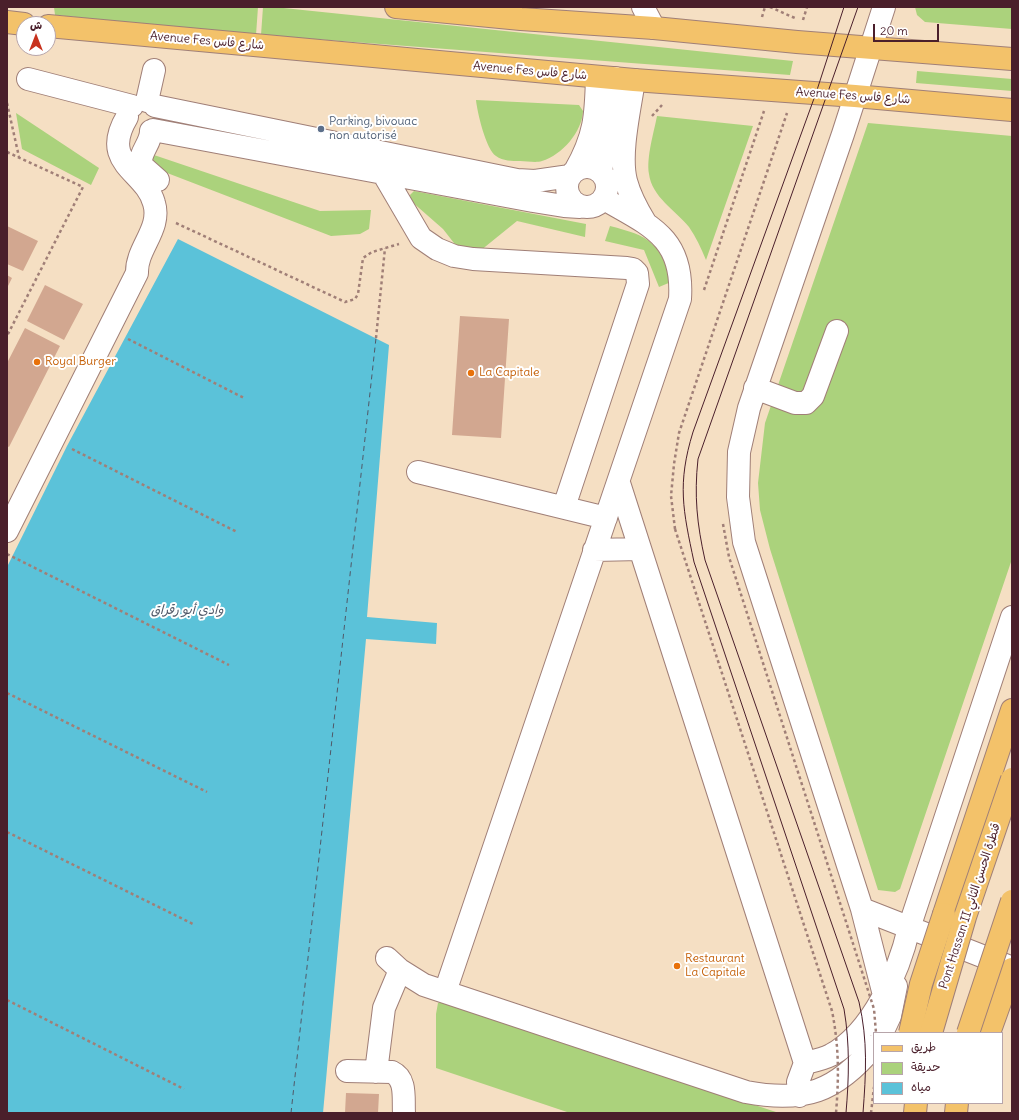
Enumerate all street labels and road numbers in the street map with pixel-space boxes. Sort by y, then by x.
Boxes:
street label: Avenue Fes شارع فاس [149,29,265,53]
street label: Avenue Fes شارع فاس [472,59,588,83]
street label: Avenue Fes شارع فاس [795,85,911,107]
street label: Pont Hassan II قنطرة الحسن الثاني [936,821,1004,991]

